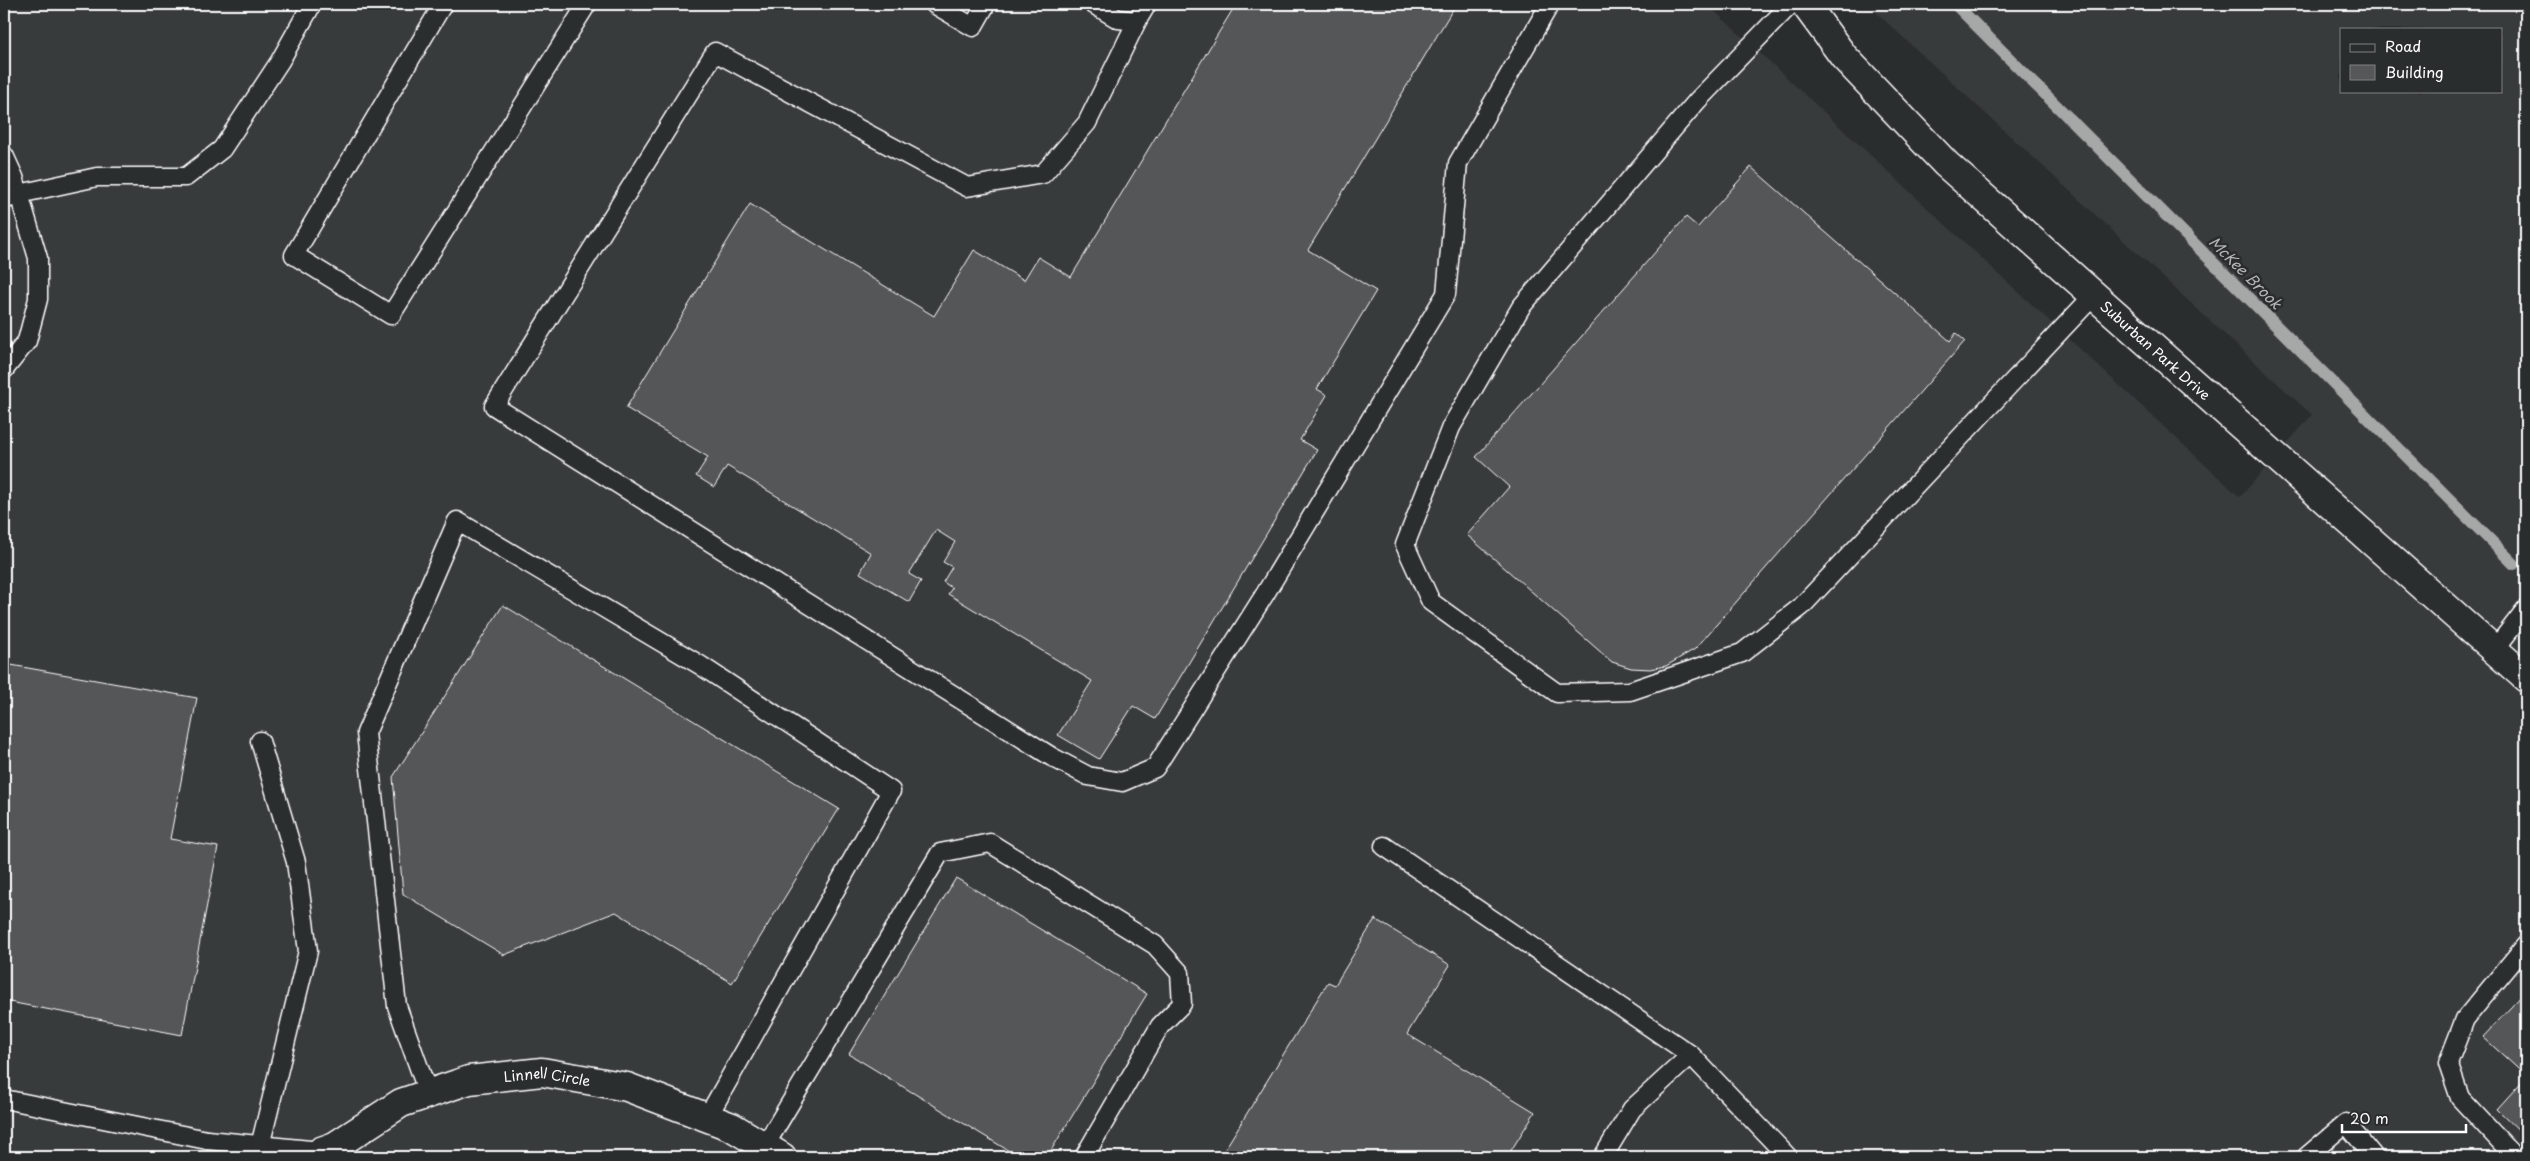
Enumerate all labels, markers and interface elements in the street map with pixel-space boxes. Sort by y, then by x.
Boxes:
legend [2340,28,2502,92]
text: Road [2385,34,2421,57]
text: Building [2385,60,2444,83]
water label: McKee Brook [2204,230,2289,315]
street label: Suburban Park Drive [2096,295,2216,405]
street label: Linnell Circle [502,1061,593,1091]
scale bar [2342,1101,2466,1133]
text: 20 m [2350,1106,2389,1129]

